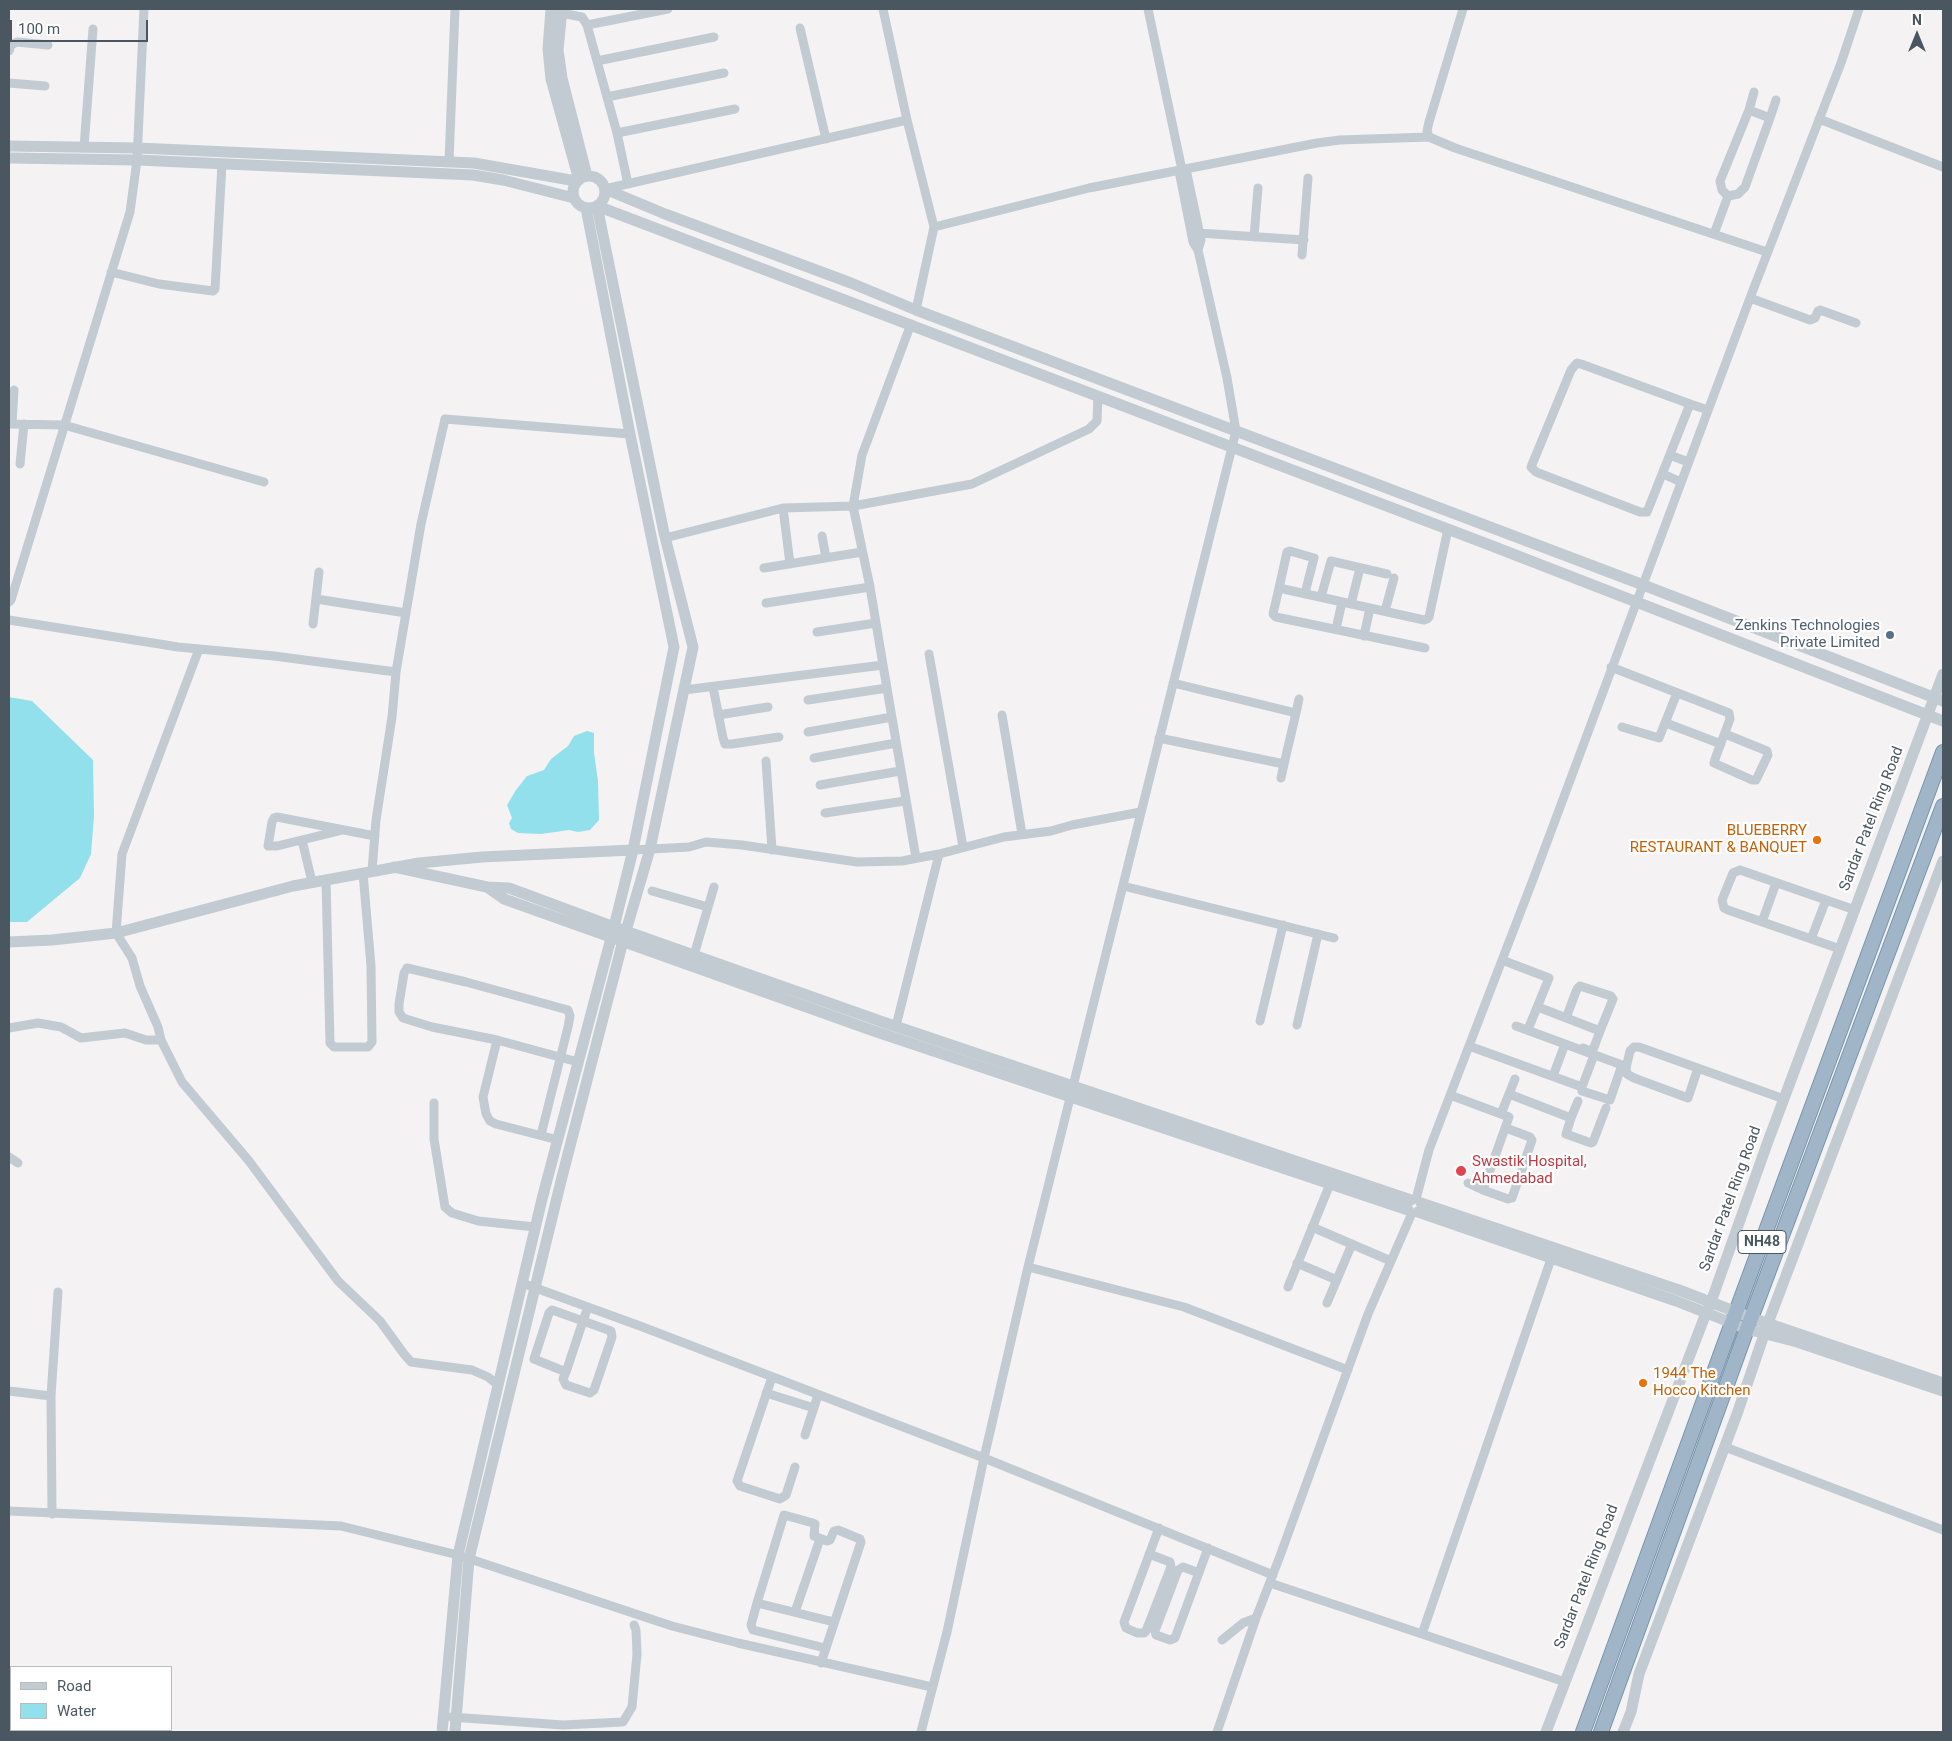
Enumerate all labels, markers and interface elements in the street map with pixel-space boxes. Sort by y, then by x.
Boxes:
scale bar [12,10,150,42]
north arrow [1892,10,1942,60]
text: N [1912,12,1922,28]
text: 100 m [18,20,60,38]
place label: Zenkins Technologies Private Limited [1735,617,1880,652]
marker: Zenkins Technologies Private Limited [1884,629,1896,641]
street label: Sardar Patel Ring Road [1836,744,1908,894]
place label: BLUEBERRY RESTAURANT & BANQUET [1630,822,1807,857]
marker: BLUEBERRY RESTAURANT & BANQUET [1811,834,1823,846]
street label: Sardar Patel Ring Road [1696,1124,1766,1274]
place label: Swastik Hospital, Ahmedabad [1472,1153,1587,1188]
marker: Swastik Hospital, Ahmedabad [1454,1164,1468,1178]
road number: NH48 [1738,1230,1786,1254]
place label: 1944 The Hocco Kitchen [1653,1365,1751,1400]
marker: 1944 The Hocco Kitchen [1637,1377,1649,1389]
street label: Sardar Patel Ring Road [1551,1502,1623,1652]
legend [10,1666,172,1731]
text: Road [57,1677,91,1695]
text: Water [57,1702,96,1720]

